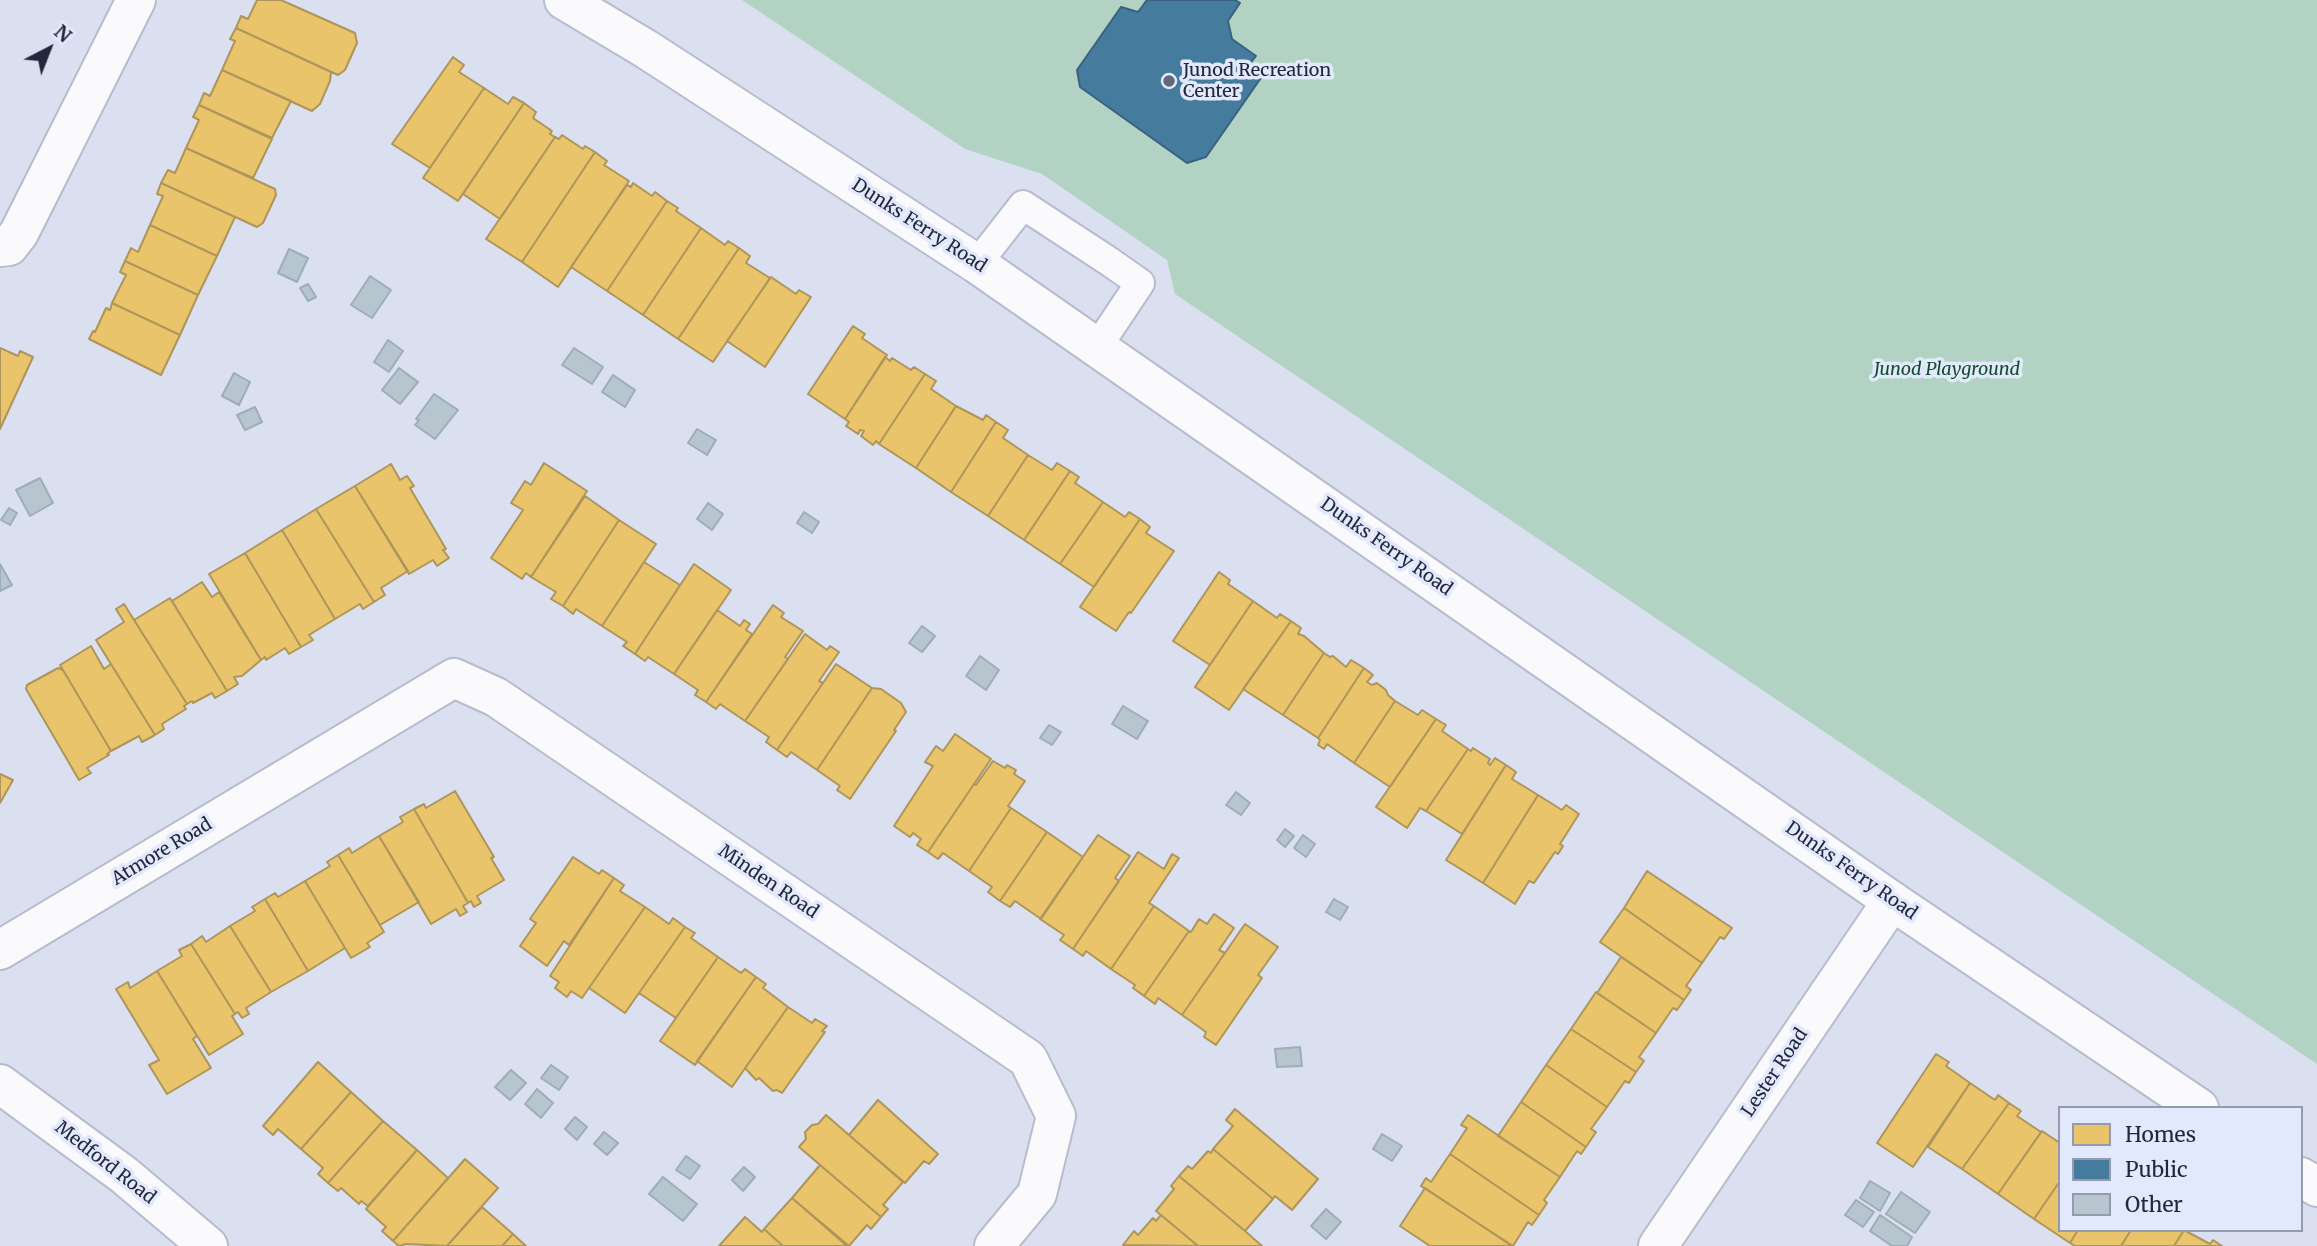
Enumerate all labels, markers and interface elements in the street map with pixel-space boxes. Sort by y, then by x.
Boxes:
north arrow [14,14,84,84]
text: N [49,19,77,47]
place label: Junod Recreation Center [1183,60,1331,102]
marker: Junod Recreation Center [1161,73,1177,89]
street label: Dunks Ferry Road [848,174,990,278]
park label: Junod Playground [1874,359,2020,381]
street label: Dunks Ferry Road [1316,493,1456,601]
street label: Atmore Road [108,814,216,890]
street label: Dunks Ferry Road [1781,817,1921,925]
street label: Minden Road [714,841,822,923]
street label: Lester Road [1738,1025,1812,1121]
legend [2058,1106,2303,1232]
street label: Medford Road [50,1117,160,1209]
text: Homes [2125,1121,2196,1148]
text: Public [2125,1156,2188,1183]
text: Other [2125,1191,2183,1218]

